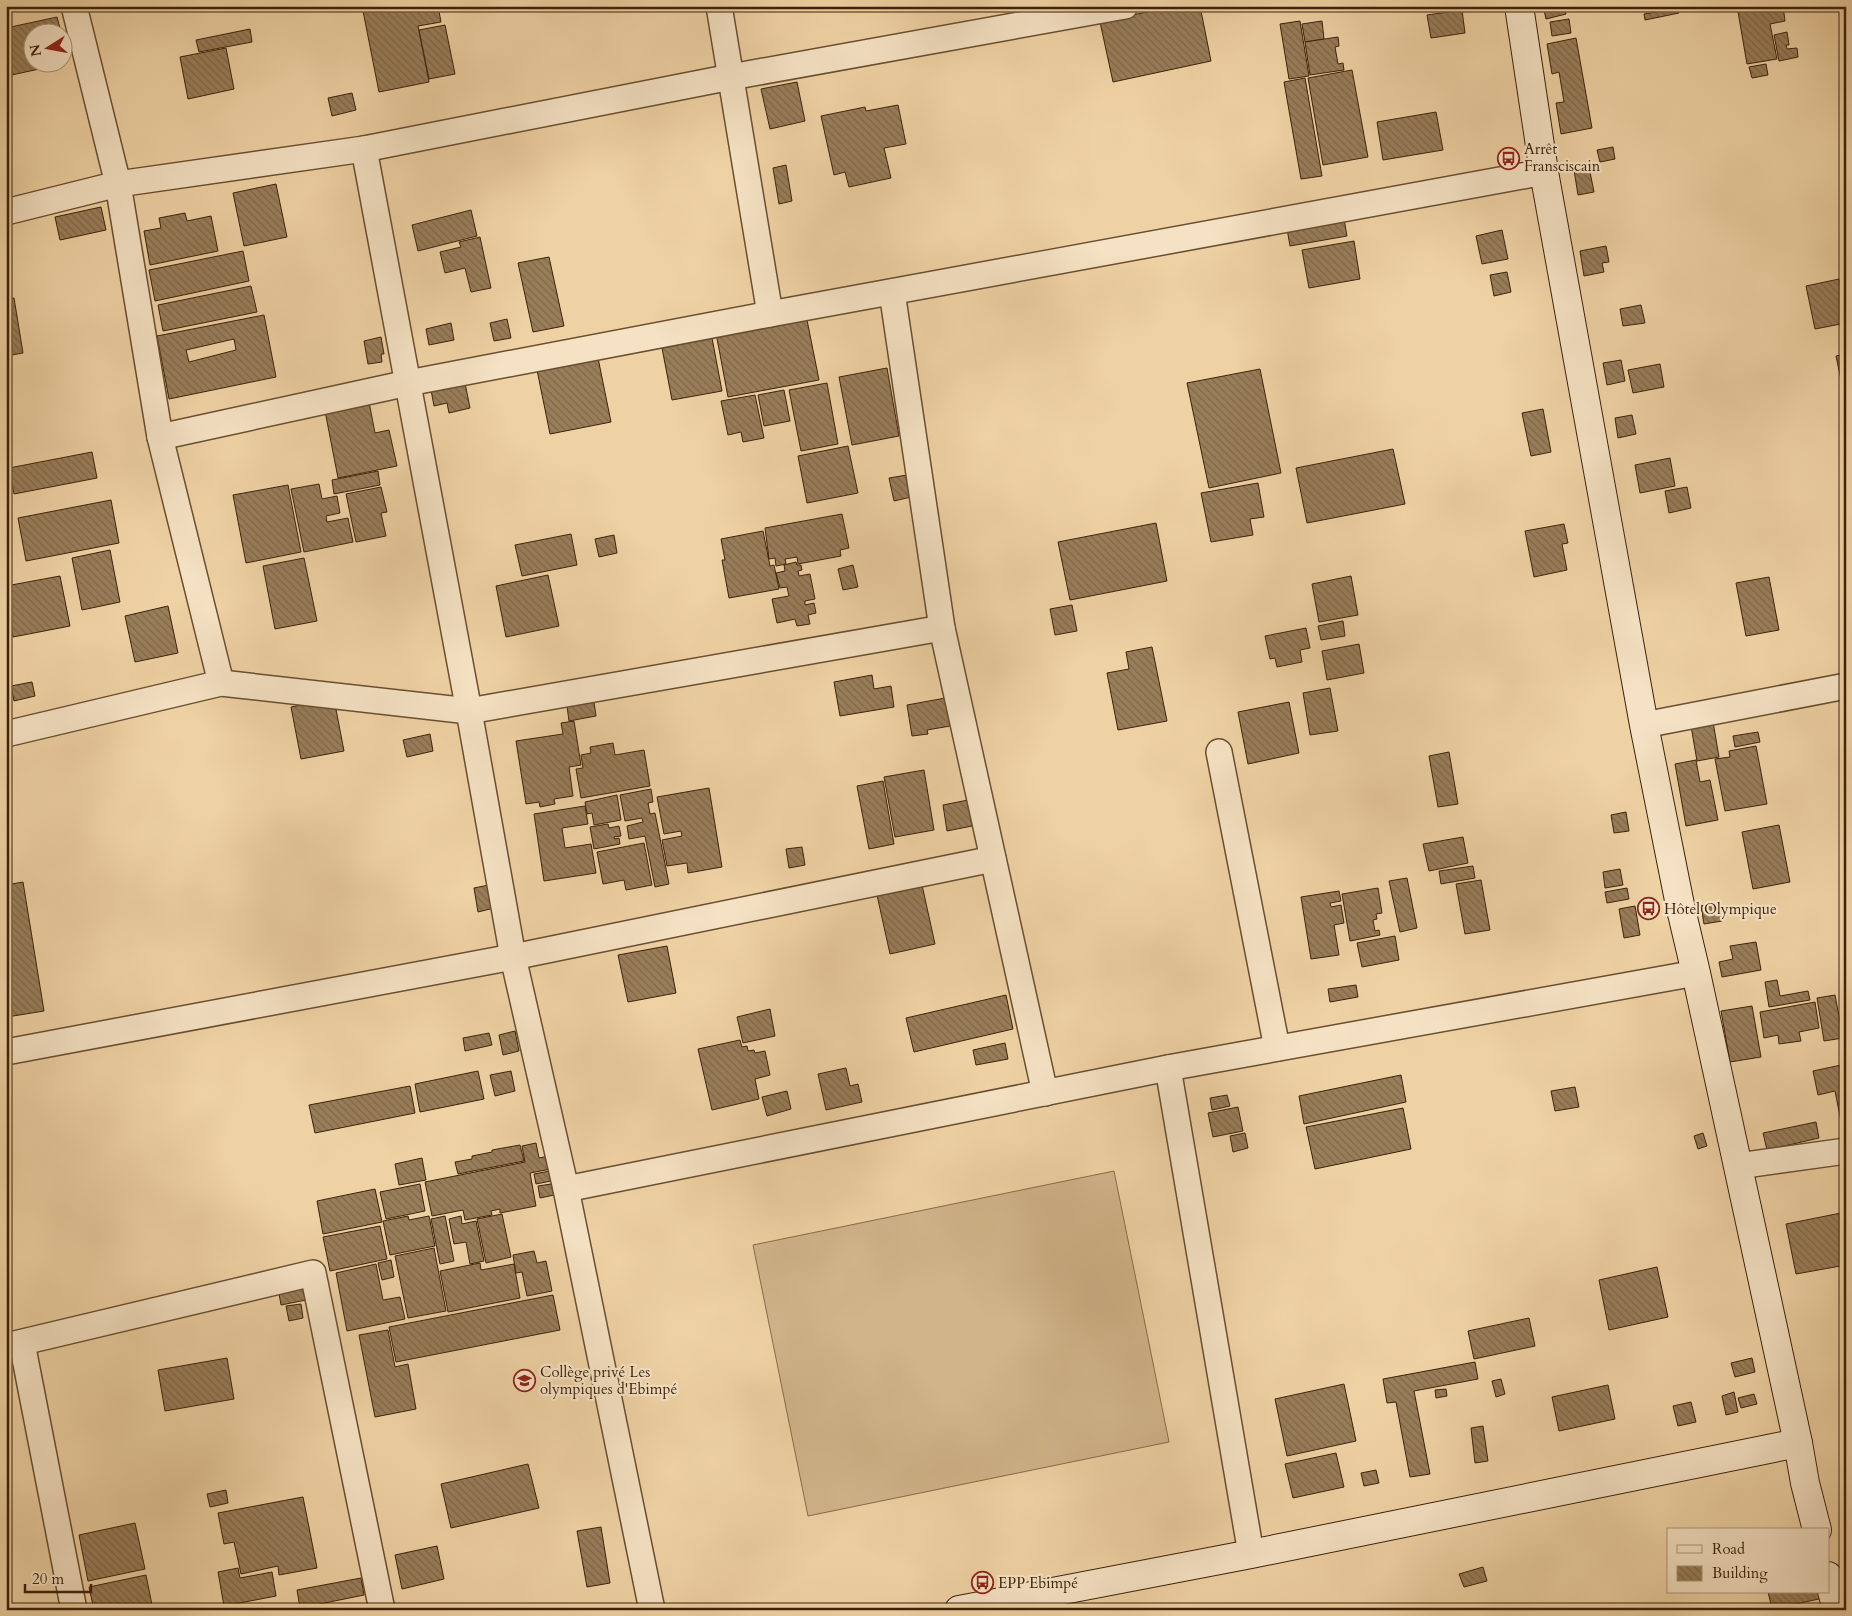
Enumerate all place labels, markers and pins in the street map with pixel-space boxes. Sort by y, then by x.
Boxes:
place label: Arrêt Fransciscain [1524,139,1601,176]
bus stop icon: Arrêt Fransciscain [1496,146,1520,170]
bus stop icon: Hôtel Olympique [1636,897,1660,921]
place label: Hôtel Olympique [1664,899,1777,919]
place label: Collège privé Les olympiques d'Ebimpé [540,1362,677,1399]
school or university icon: Collège privé Les olympiques d'Ebimpé [512,1369,536,1393]
bus stop icon: EPP Ebimpé [970,1571,994,1595]
place label: EPP Ebimpé [998,1573,1078,1593]

